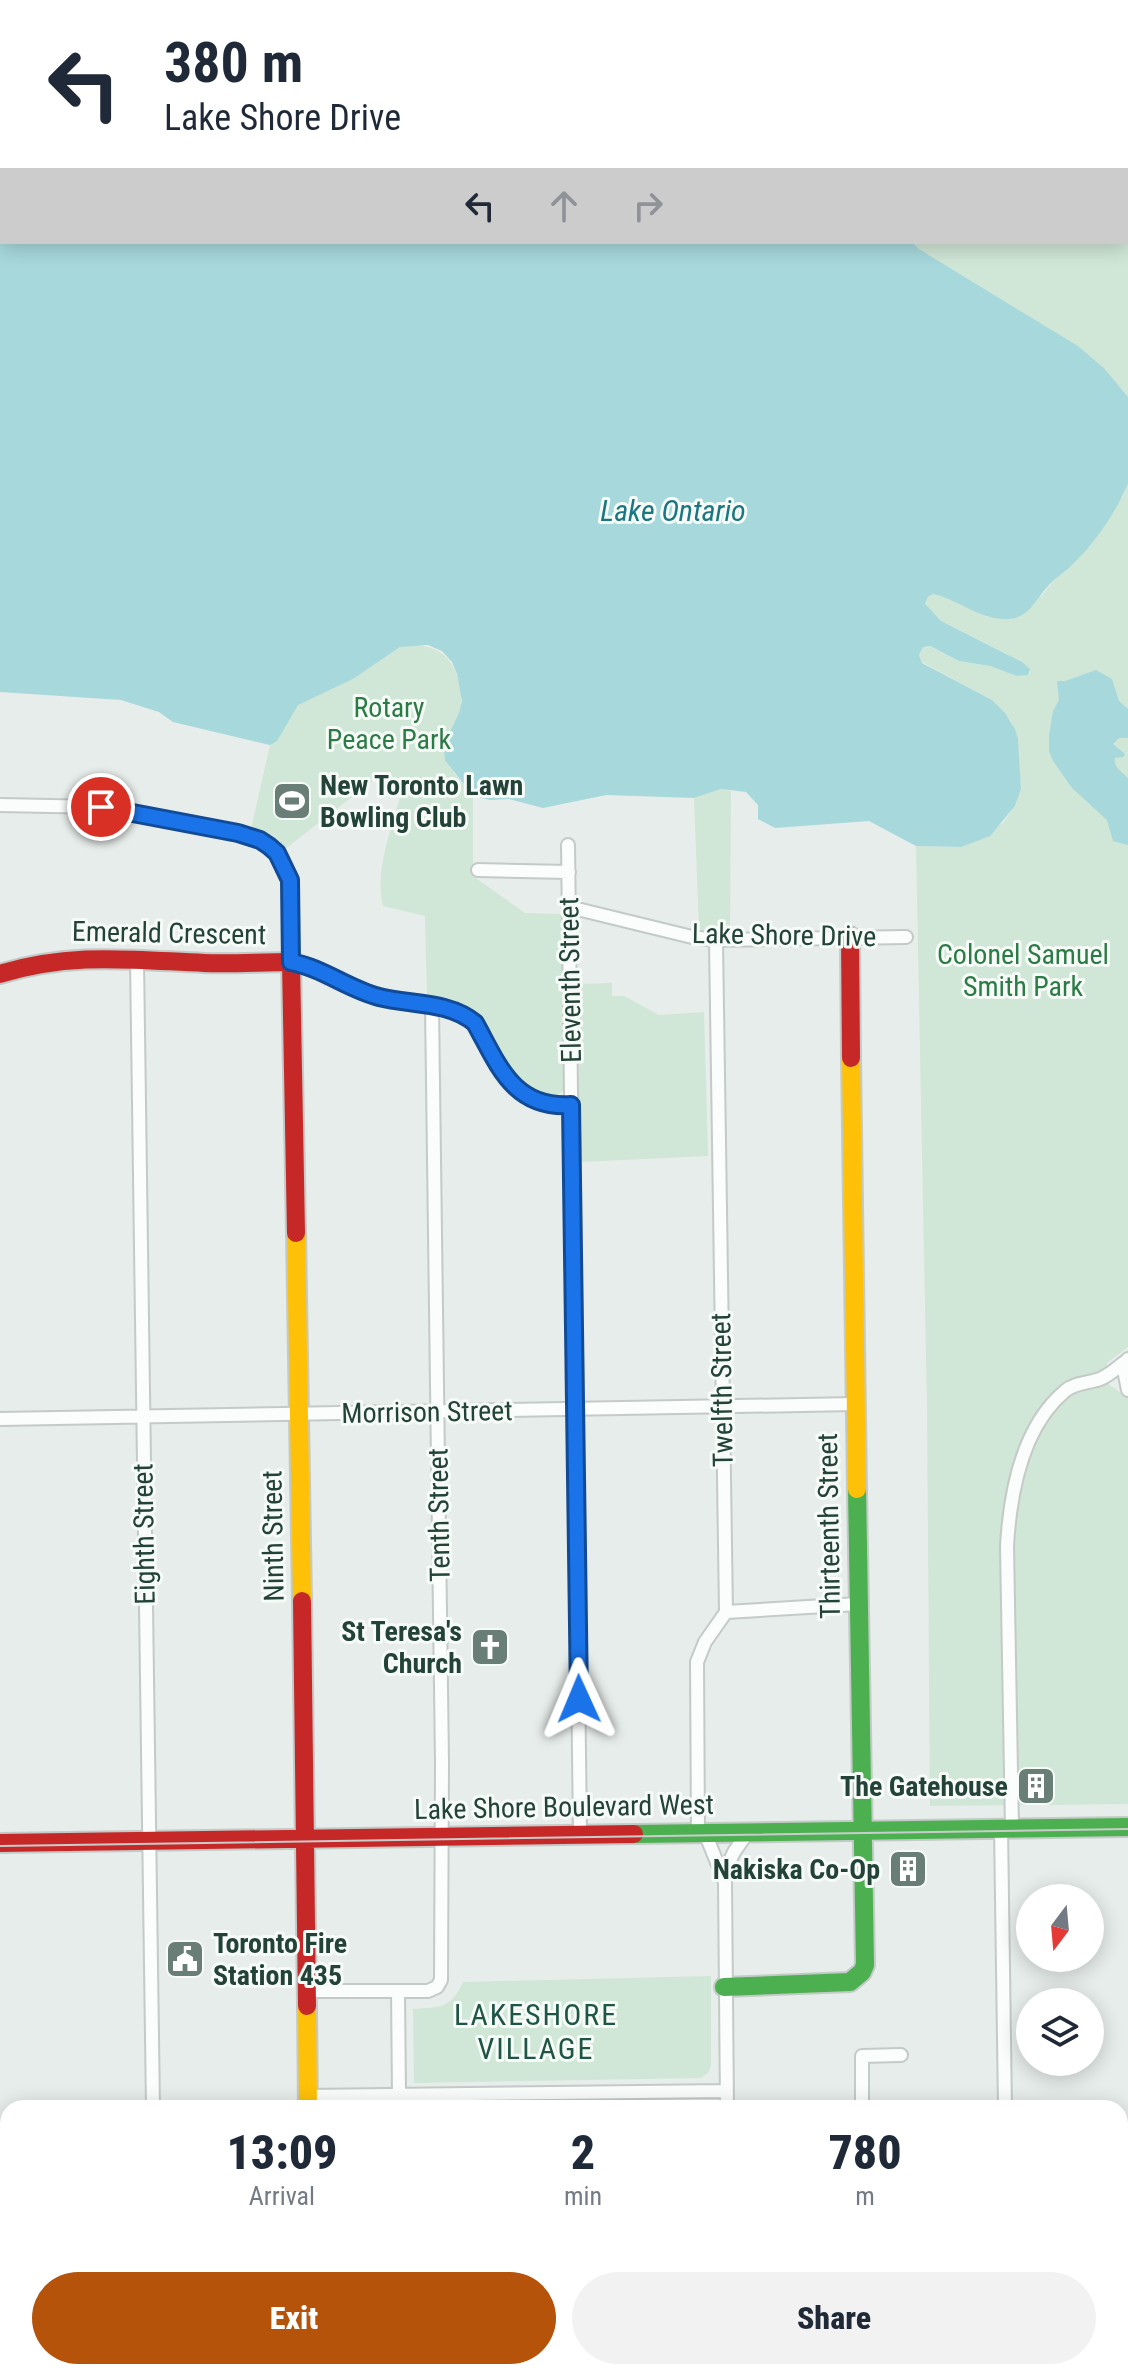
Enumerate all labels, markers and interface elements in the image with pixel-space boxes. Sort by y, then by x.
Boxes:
text: 380 m [164,30,303,96]
icon: left [32,32,136,136]
text: Lake Shore Drive [164,97,401,139]
icon: left [458,184,502,228]
icon: ahead [542,184,586,228]
icon: right [626,184,670,228]
water label: Lake Ontario [600,493,746,528]
park label: Rotary Peace Park [327,691,452,756]
place label: New Toronto Lawn Bowling Club [320,769,523,834]
pin [67,773,135,841]
sports icon: New Toronto Lawn Bowling Club [271,780,313,822]
icon: arrive [79,785,123,829]
street label: Eleventh Street [552,897,588,1063]
street label: Emerald Crescent [72,915,266,951]
street label: Lake Shore Drive [692,917,876,953]
park label: Colonel Samuel Smith Park [937,938,1109,1003]
street label: Twelfth Street [704,1313,740,1467]
street label: Morrison Street [341,1394,513,1430]
street label: Thirteenth Street [811,1433,847,1619]
street label: Tenth Street [421,1448,457,1582]
street label: Eighth Street [126,1463,162,1605]
street label: Ninth Street [255,1470,291,1602]
place label: St Teresa's Church [341,1615,462,1680]
church icon: St Teresa's Church [469,1626,511,1668]
position arrow [537,1657,621,1741]
building icon: The Gatehouse [1015,1765,1057,1807]
place label: The Gatehouse [840,1770,1008,1803]
street label: Lake Shore Boulevard West [414,1788,714,1826]
building icon: Nakiska Co-Op [887,1848,929,1890]
place label: Nakiska Co-Op [713,1853,880,1886]
north arrow [1016,1884,1104,1972]
map controls [1016,1884,1104,2076]
place label: Toronto Fire Station 435 [213,1927,347,1992]
public building icon: Toronto Fire Station 435 [164,1938,206,1980]
button: layers [1016,1988,1104,2076]
district label: LAKESHORE VILLAGE [454,1997,618,2066]
text: 13:09 [226,2124,338,2181]
text: 2 [571,2124,595,2181]
text: 780 [828,2124,902,2181]
text: Arrival [249,2181,315,2211]
text: min [564,2181,602,2211]
text: m [855,2181,875,2211]
button: Exit [32,2272,556,2364]
button: Share [572,2272,1096,2364]

